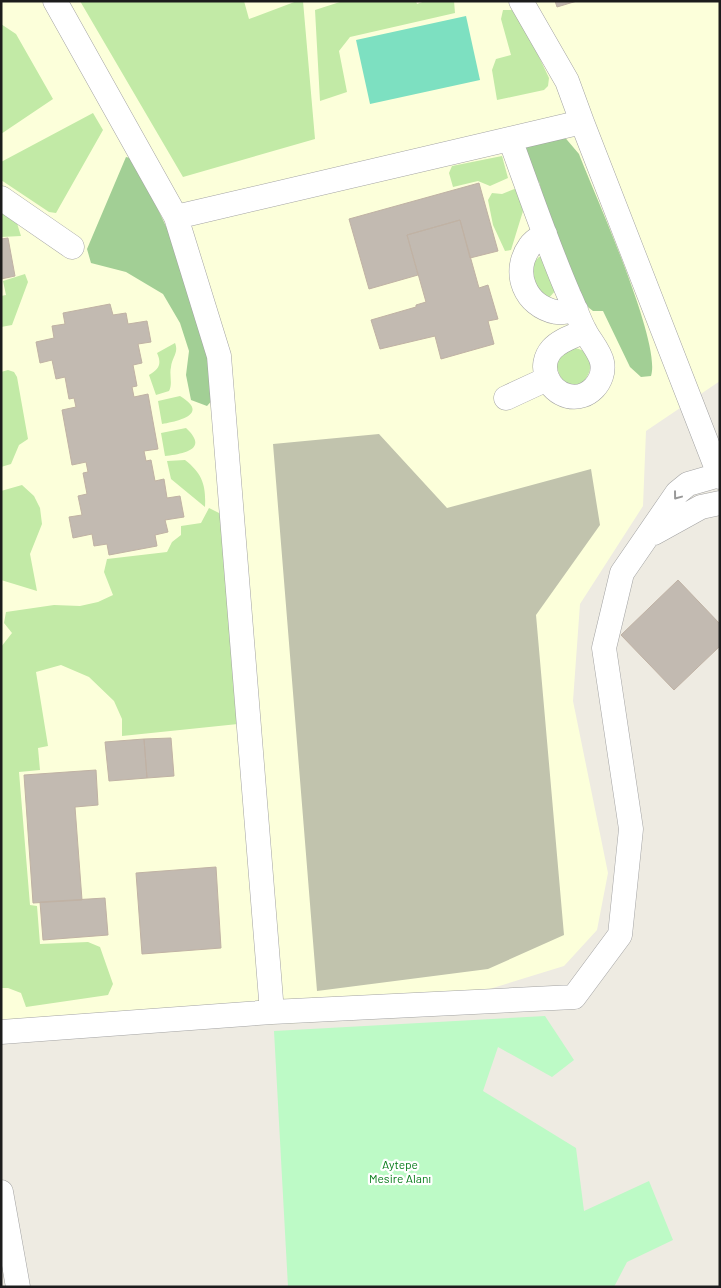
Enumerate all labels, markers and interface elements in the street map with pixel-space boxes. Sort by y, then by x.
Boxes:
one-way arrow [674,490,682,499]
park label: Aytepe Mesire Alanı [369,1157,431,1185]

